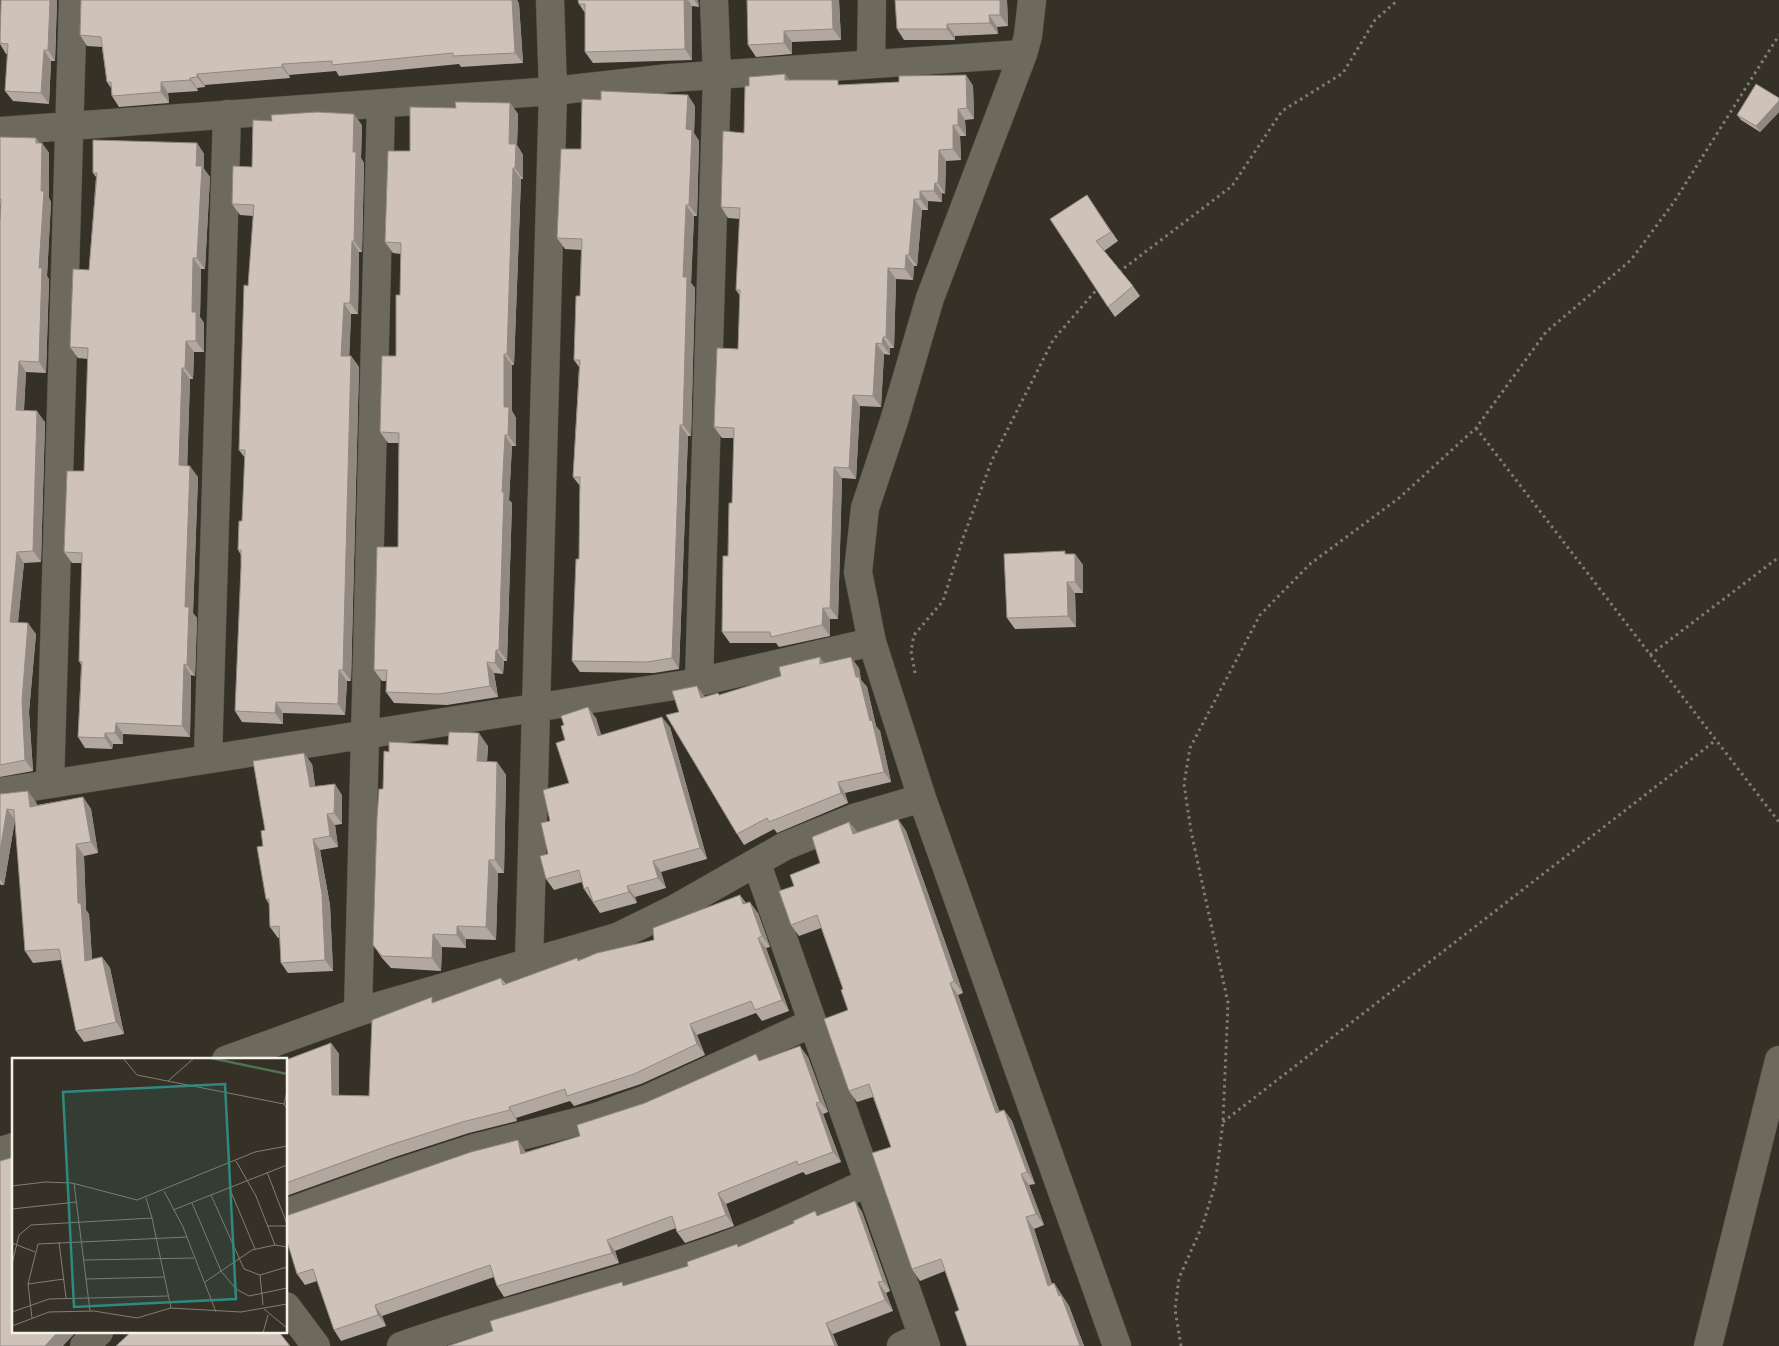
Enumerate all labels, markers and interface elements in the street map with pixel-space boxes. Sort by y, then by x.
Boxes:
inset map [12,1058,288,1334]

